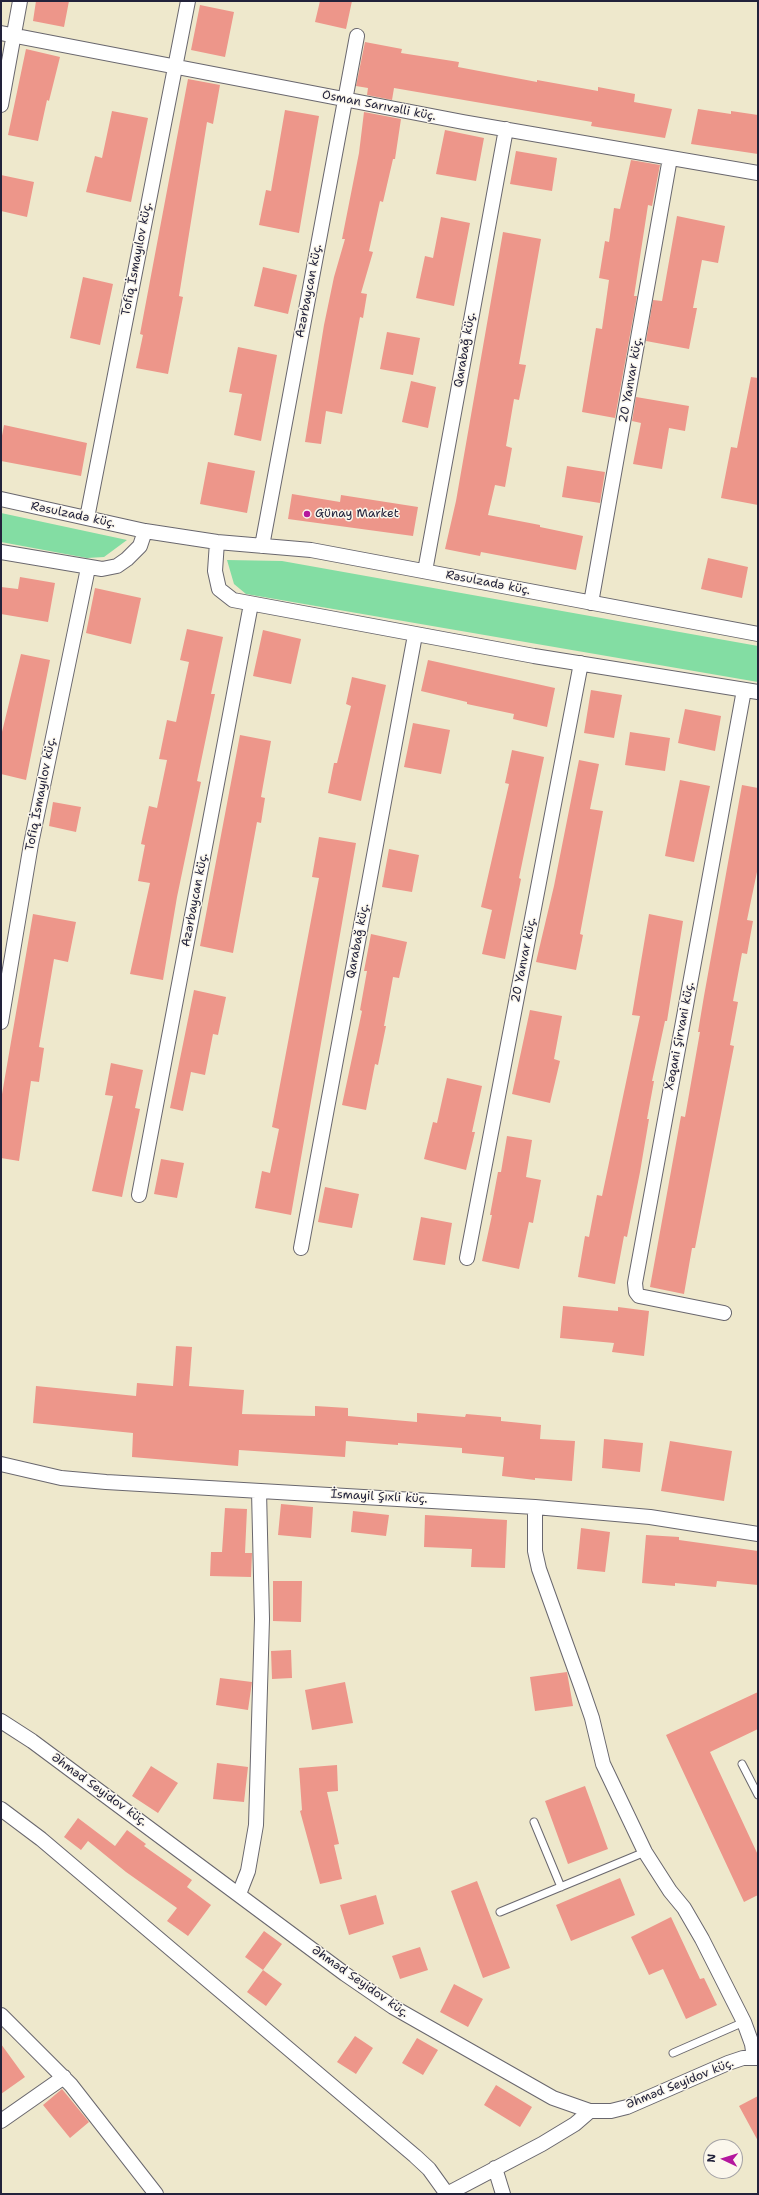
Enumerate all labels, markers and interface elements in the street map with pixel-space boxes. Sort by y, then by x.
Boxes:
street label: Osman Sarıvəlli küç. [321,88,437,124]
street label: Tofiq İsmayılov küç. [119,201,155,317]
street label: Azərbaycan küç. [293,243,325,339]
street label: Qarabağ küç. [451,311,479,389]
street label: 20 Yanvar küç. [616,336,646,424]
street label: Rəsulzadə küç. [29,499,117,531]
place label: Günay Market [315,507,399,521]
marker: Günay Market [302,509,312,519]
street label: Rəsulzadə küç. [444,568,532,598]
street label: Tofiq İsmayılov küç. [23,736,59,852]
street label: Azərbaycan küç. [179,852,211,948]
street label: Qarabağ küç. [344,902,372,980]
street label: 20 Yanvar küç. [509,916,539,1004]
street label: Xəqani Şirvani küç. [662,981,698,1091]
street label: İsmayil Şıxli küç. [330,1487,428,1507]
street label: Əhməd Seyidov küç. [48,1750,150,1830]
street label: Əhməd Seyidov küç. [309,1943,411,2021]
street label: Əhməd Seyidov küç. [624,2056,736,2112]
north arrow [703,2139,743,2179]
text: N [704,2153,719,2163]

